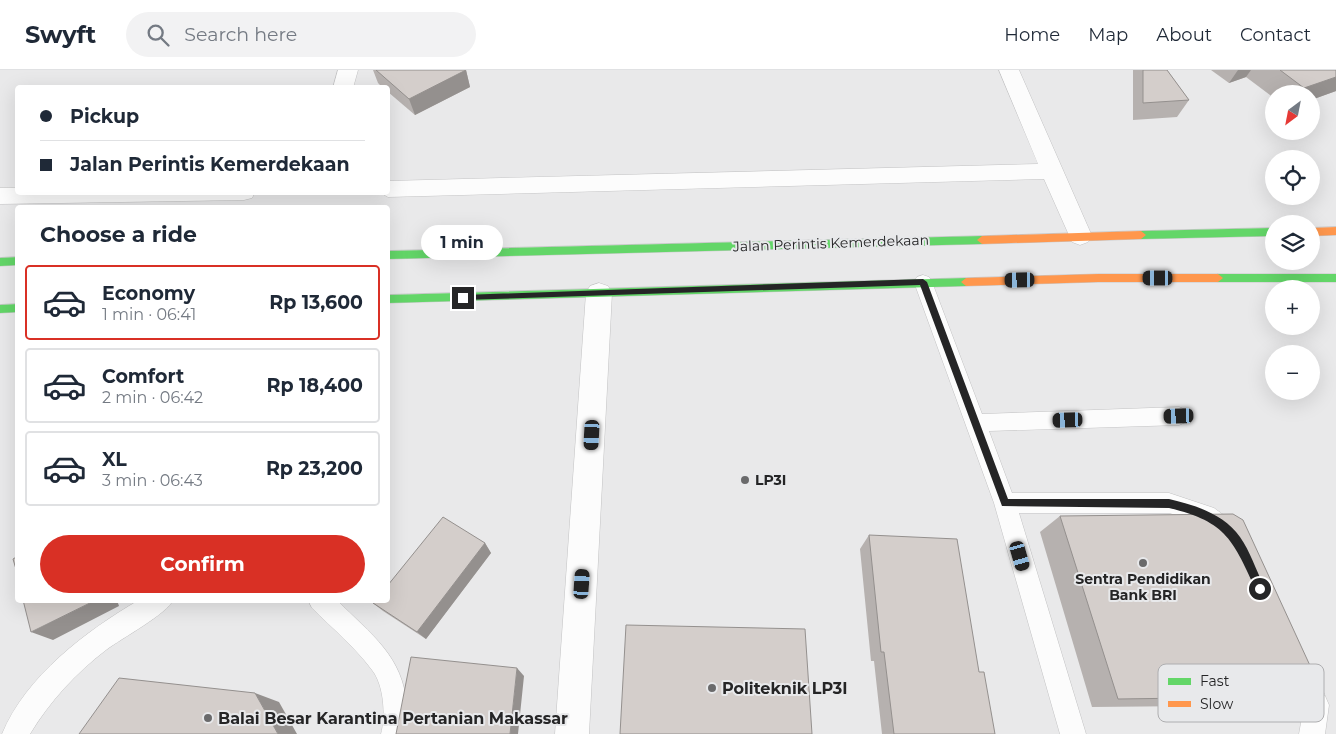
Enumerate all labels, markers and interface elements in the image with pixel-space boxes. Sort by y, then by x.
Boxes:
search box [126,12,476,57]
text: Swyft [25,20,96,49]
icon: search [144,21,172,49]
text: Search here [184,23,297,46]
text: Home [1004,24,1060,46]
text: Map [1088,24,1128,46]
text: About [1156,24,1212,46]
text: Contact [1240,24,1311,46]
north arrow [1265,85,1320,140]
map controls [1265,85,1320,400]
text: Pickup [70,105,139,128]
button: locate [1265,150,1320,205]
text: Jalan Perintis Kemerdekaan [70,153,350,176]
button: layers [1265,215,1320,270]
text: Choose a ride [40,221,197,248]
callout: 1 min [422,226,504,260]
street label: Jalan Perintis Kemerdekaan [732,231,929,255]
text: 1 min [440,233,484,252]
car [1143,271,1173,286]
car [1004,272,1035,288]
icon: car [42,280,87,325]
button: + [1265,280,1320,335]
text: Economy [102,282,195,305]
route end [452,287,474,309]
text: Rp 13,600 [269,291,363,314]
text: 1 min · 06:41 [102,305,196,324]
button: − [1265,345,1320,400]
icon: car [42,363,87,408]
text: Comfort [102,365,184,388]
text: Rp 18,400 [267,374,363,397]
text: 2 min · 06:42 [102,388,203,407]
car [1163,408,1194,424]
car [1052,412,1083,428]
car [583,420,600,450]
icon: car [42,446,87,491]
text: XL [102,448,127,471]
text: Rp 23,200 [266,457,363,480]
text: 3 min · 06:43 [102,471,203,490]
place label: LP3I [755,471,786,489]
marker: LP3I [739,474,751,486]
button: Confirm [40,535,365,593]
car [1008,540,1031,572]
marker: Sentra Pendidikan Bank BRI [1137,557,1149,569]
car [573,569,590,599]
place label: Sentra Pendidikan Bank BRI [1075,570,1211,604]
route start [1249,578,1271,600]
legend [1158,664,1324,722]
text: Fast [1200,672,1230,690]
place label: Politeknik LP3I [722,679,848,698]
marker: Politeknik LP3I [706,682,718,694]
text: Slow [1200,695,1234,713]
place label: Balai Besar Karantina Pertanian Makassar [218,709,568,728]
marker: Balai Besar Karantina Pertanian Makassar [202,712,214,724]

